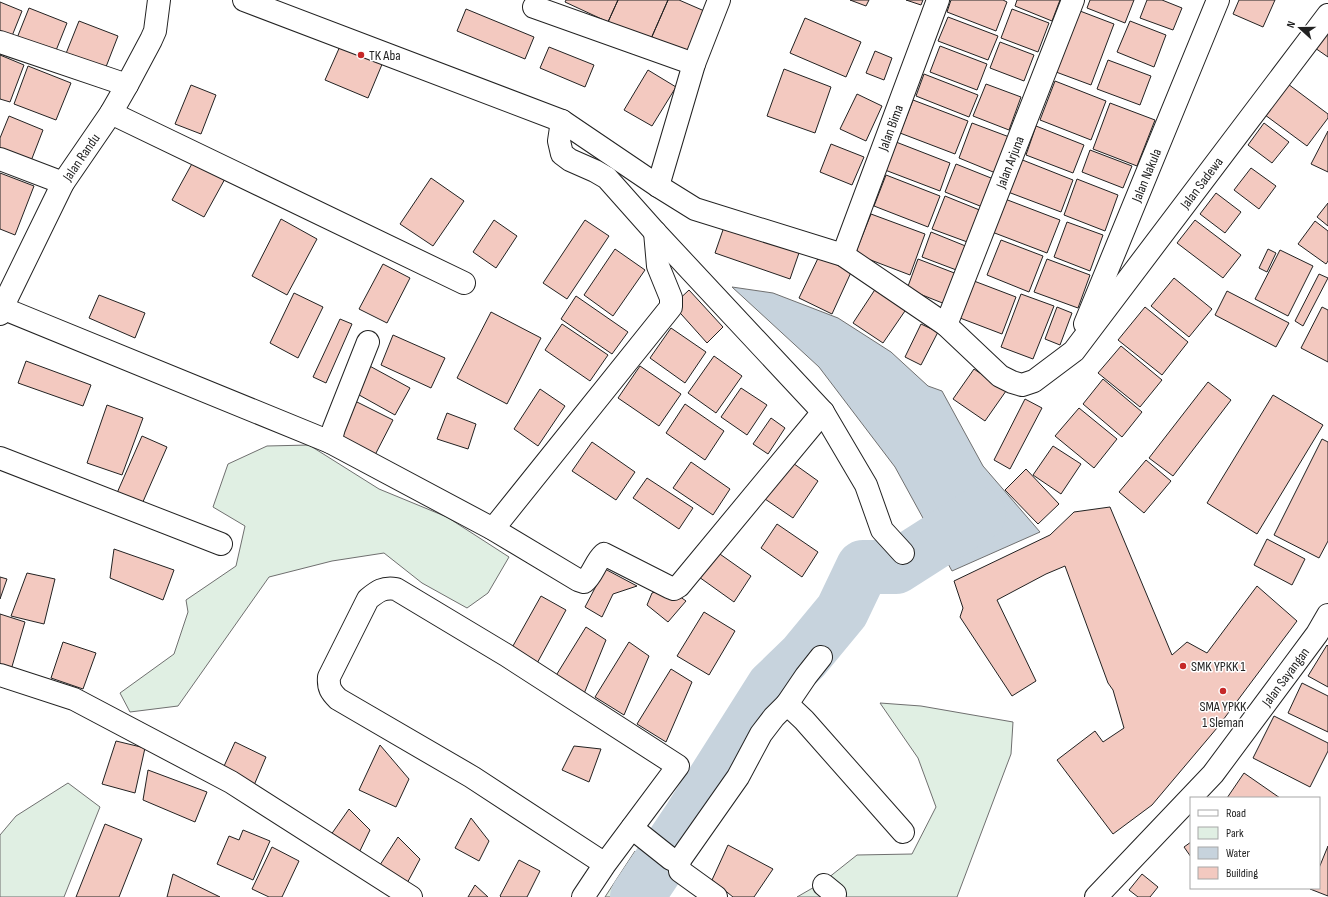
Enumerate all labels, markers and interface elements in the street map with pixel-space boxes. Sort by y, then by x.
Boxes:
north arrow [1280,8,1320,48]
text: N [1284,19,1298,30]
place label: TK Aba [369,47,401,64]
marker: TK Aba [356,50,366,60]
street label: Jalan Bima [874,102,907,154]
street label: Jalan Randu [58,130,103,185]
street label: Jalan Arjuna [991,133,1028,191]
street label: Jalan Nakula [1127,146,1165,205]
street label: Jalan Sadewa [1176,153,1226,213]
street label: Jalan Sayangan [1257,644,1313,710]
place label: SMK YPKK 1 [1191,658,1246,675]
marker: SMK YPKK 1 [1178,661,1188,671]
marker: SMA YPKK 1 Sleman [1218,686,1228,696]
place label: SMA YPKK 1 Sleman [1200,698,1247,731]
legend [1190,797,1320,889]
text: Road [1226,806,1246,821]
text: Park [1226,826,1244,841]
text: Water [1226,846,1250,861]
text: Building [1226,866,1258,881]

